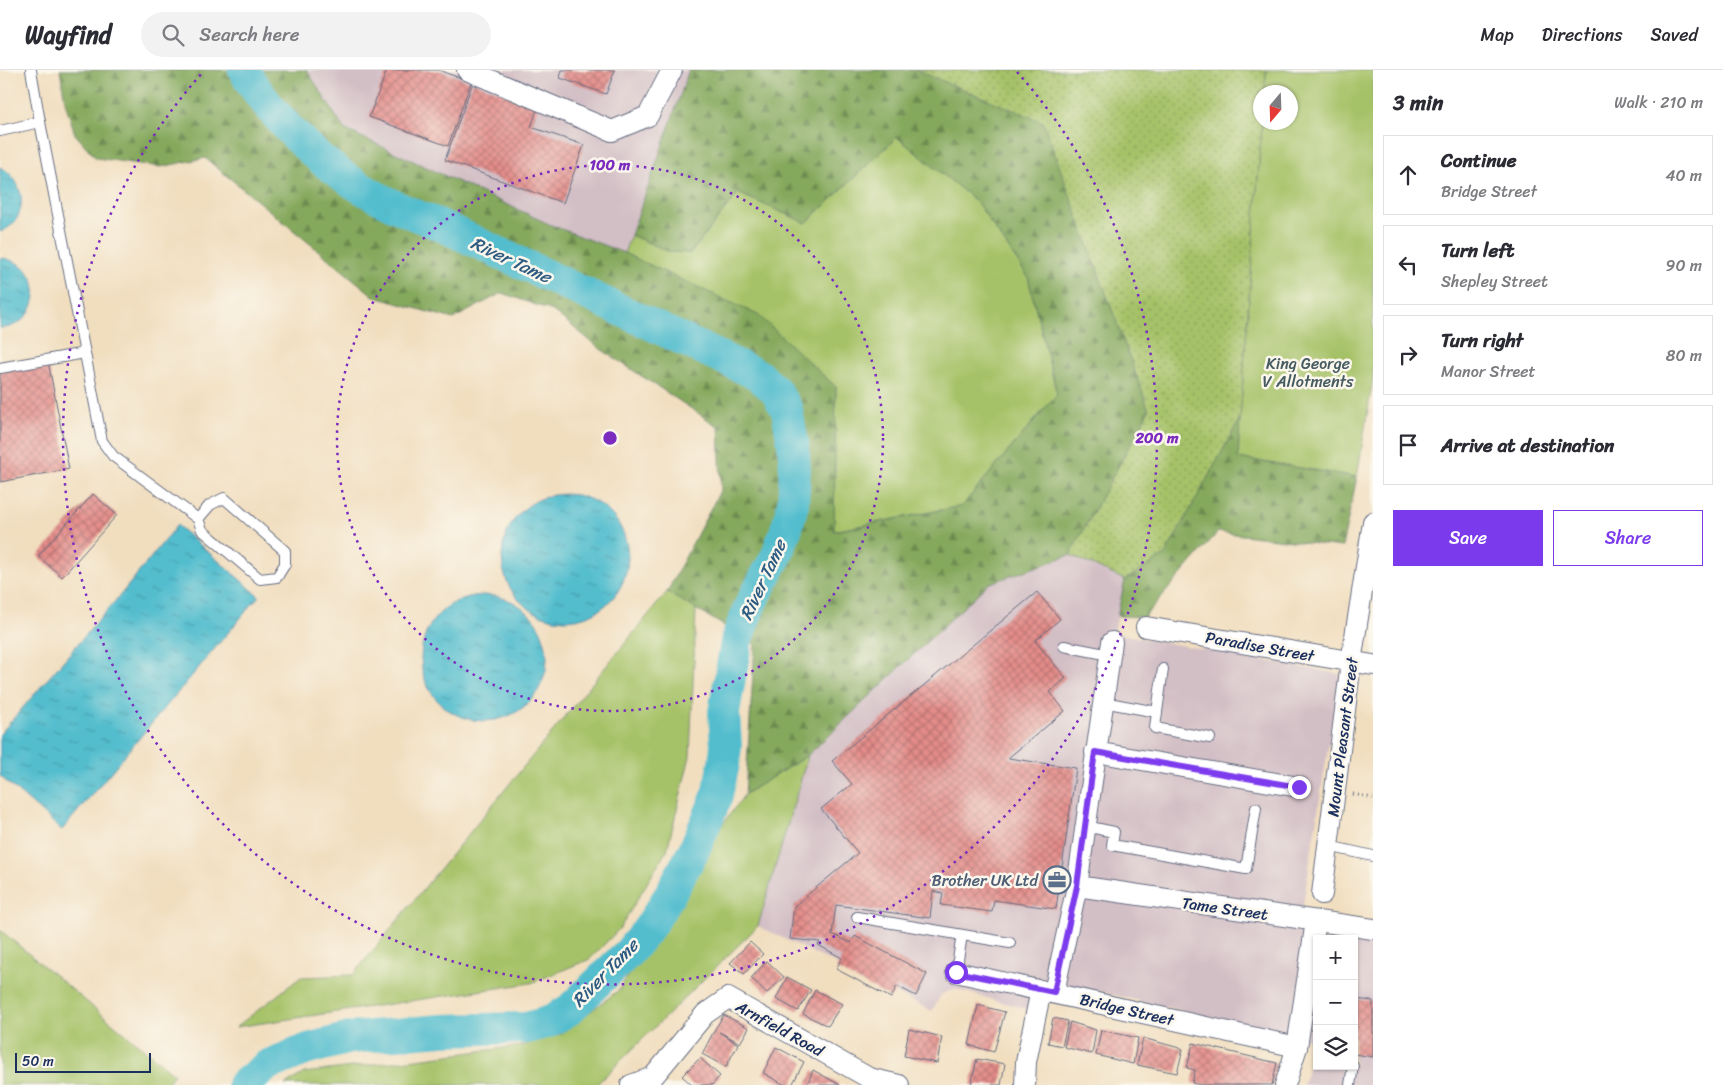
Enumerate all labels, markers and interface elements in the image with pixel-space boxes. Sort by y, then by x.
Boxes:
search box [141,12,491,57]
text: Wayfind [25,14,111,56]
text: Search here [199,18,299,51]
text: Map [1481,19,1514,51]
text: Directions [1542,19,1623,51]
text: Saved [1651,19,1698,51]
icon: search [159,21,187,49]
text: 3 min [1393,84,1443,122]
north arrow [1253,85,1298,130]
text: Walk · 210 m [1614,88,1703,117]
text: Continue [1441,144,1517,177]
text: 100 m [590,152,631,178]
icon: ahead [1394,161,1422,189]
text: 40 m [1665,161,1702,190]
text: Bridge Street [1441,177,1537,206]
water label: River Tame [465,227,558,293]
text: Turn left [1441,234,1514,267]
icon: left [1394,251,1422,279]
text: 90 m [1666,251,1702,280]
text: Shepley Street [1441,267,1548,296]
text: Turn right [1441,324,1523,357]
icon: right [1394,341,1422,369]
text: 80 m [1666,341,1702,370]
park label: King George V Allotments [1263,349,1354,396]
text: Manor Street [1441,357,1536,386]
text: 200 m [1134,425,1179,451]
centre of rings [601,429,619,447]
text: Arrive at destination [1441,429,1614,462]
icon: arrive [1394,431,1422,459]
button: Save [1393,510,1543,566]
button: Share [1553,510,1703,566]
water label: River Tame [730,533,796,626]
street label: Paradise Street [1203,623,1317,670]
street label: Mount Pleasant Street [1318,655,1367,818]
route end [1288,776,1311,799]
office icon: Brother UK Ltd [1042,865,1072,895]
place label: Brother UK Ltd [932,866,1040,895]
street label: Tame Street [1180,888,1270,929]
water label: River Tame [564,930,647,1015]
map controls [1313,935,1358,1070]
button: + [1313,935,1358,980]
route start [945,961,968,984]
button: − [1313,980,1358,1025]
street label: Bridge Street [1077,985,1177,1035]
street label: Arnfield Road [729,992,831,1065]
button: layers [1313,1025,1358,1070]
text: 50 m [22,1049,54,1074]
scale bar [15,1050,151,1073]

